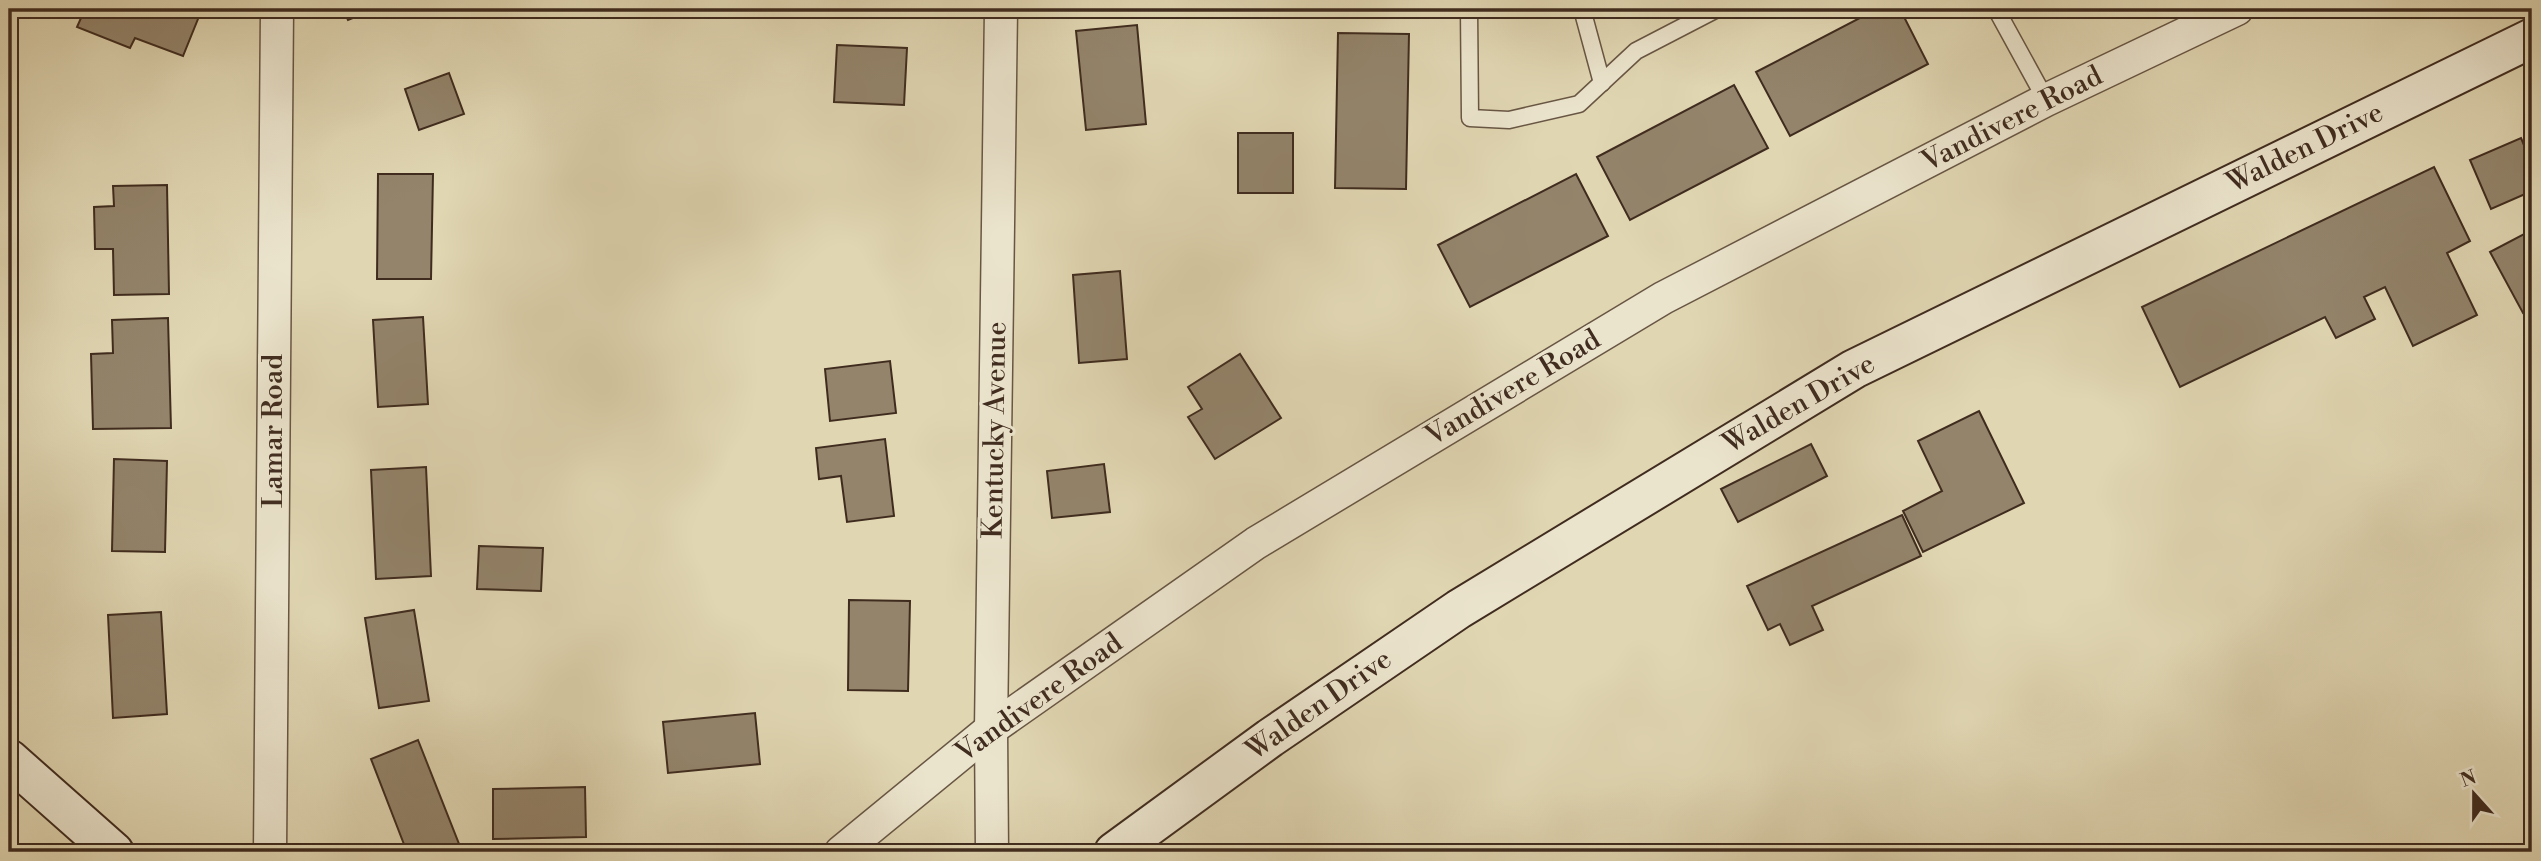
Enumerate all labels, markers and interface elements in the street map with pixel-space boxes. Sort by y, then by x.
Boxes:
street label: Vandivere Road [1915,58,2108,180]
street label: Walden Drive [2220,95,2389,201]
street label: Kentucky Avenue [976,321,1014,539]
street label: Vandivere Road [1418,322,1607,455]
street label: Walden Drive [1716,346,1881,462]
street label: Lamar Road [256,354,291,508]
street label: Vandivere Road [948,626,1129,771]
street label: Walden Drive [1239,642,1399,769]
north arrow [2440,760,2510,830]
text: N [2457,765,2480,793]

